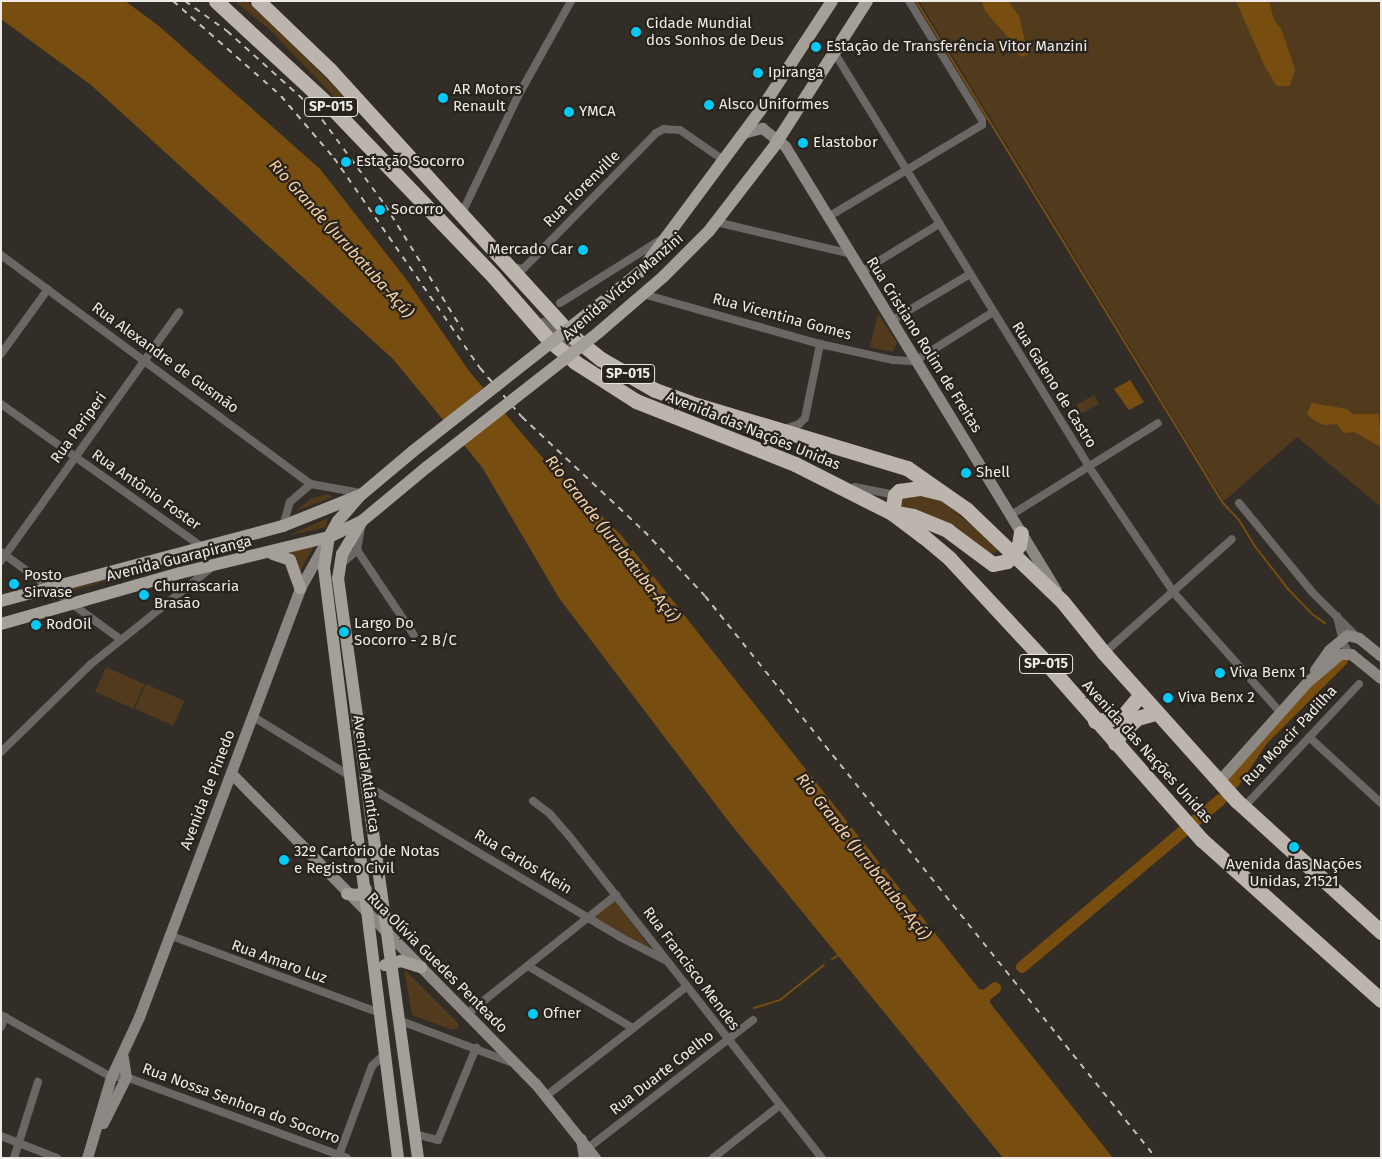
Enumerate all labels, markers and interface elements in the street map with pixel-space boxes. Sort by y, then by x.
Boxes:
place label: Cidade Mundial dos Sonhos de Deus [646,14,784,49]
marker: Cidade Mundial dos Sonhos de Deus [630,26,642,38]
place label: Estação de Transferência Vitor Manzini [826,38,1088,56]
marker: Estação de Transferência Vitor Manzini [810,41,822,53]
place label: Ipiranga [768,64,823,82]
marker: Ipiranga [752,67,764,79]
place label: AR Motors Renault [453,80,522,115]
marker: AR Motors Renault [437,92,449,104]
road number: SP-015 [304,95,358,118]
place label: Alsco Uniformes [719,96,829,114]
marker: Alsco Uniformes [703,99,715,111]
place label: YMCA [579,103,616,121]
marker: YMCA [563,106,575,118]
place label: Elastobor [813,134,878,152]
marker: Elastobor [797,137,809,149]
street label: Rua Florenville [540,147,624,231]
place label: Estação Socorro [356,153,465,171]
water label: Rio Grande (Jurubatuba-Açú) [265,156,417,322]
marker: Estação Socorro [340,156,352,168]
place label: Socorro [391,201,443,219]
marker: Socorro [373,203,387,217]
street label: Avenida Víctor Manzini [559,230,687,344]
place label: Mercado Car [489,241,573,259]
marker: Mercado Car [577,244,589,256]
street label: Rua Cristiano Rolim de Freitas [862,254,986,436]
street label: Rua Vicentina Gomes [711,290,853,344]
street label: Rua Alexandre de Gusmão [88,299,242,417]
street label: Rua Galeno de Castro [1008,319,1100,451]
road number: SP-015 [600,362,656,386]
street label: Avenida das Nações Unidas [663,388,843,474]
street label: Rua Periperi [47,389,111,467]
street label: Rua Antônio Foster [88,446,204,534]
water label: Rio Grande (Jurubatuba-Açú) [541,452,683,626]
place label: Shell [976,464,1010,482]
marker: Shell [960,467,972,479]
street label: Avenida Guarapiranga [105,532,253,586]
place label: Posto Sirvase [24,566,73,601]
place label: Churrascaria Brasão [154,577,239,612]
marker: Posto Sirvase [8,578,20,590]
marker: Churrascaria Brasão [138,589,150,601]
place label: Largo Do Socorro - 2 B/C [354,614,457,649]
place label: RodOil [46,616,92,634]
marker: RodOil [30,619,42,631]
marker: Largo Do Socorro - 2 B/C [338,626,350,638]
road number: SP-015 [1018,652,1074,676]
place label: Viva Benx 1 [1230,664,1306,682]
marker: Viva Benx 1 [1214,667,1226,679]
street label: Avenida das Nações Unidas [1078,677,1216,827]
street label: Rua Moacir Padilha [1239,682,1341,790]
place label: Viva Benx 2 [1178,689,1255,707]
marker: Viva Benx 2 [1162,692,1174,704]
street label: Avenida Atlântica [349,714,383,834]
street label: Avenida de Pinedo [177,728,239,852]
water label: Rio Grande (Jurubatuba-Açú) [792,770,934,944]
street label: Rua Carlos Klein [471,826,575,898]
marker: Avenida das Nações Unidas, 21521 [1288,841,1300,853]
place label: 32º Cartório de Notas e Registro Civil [294,842,440,877]
marker: 32º Cartório de Notas e Registro Civil [278,854,290,866]
place label: Avenida das Nações Unidas, 21521 [1226,855,1362,890]
street label: Rua Olívia Guedes Penteado [363,889,511,1037]
street label: Rua Francisco Mendes [639,904,743,1034]
street label: Rua Amaro Luz [229,936,329,988]
place label: Ofner [543,1005,581,1023]
marker: Ofner [527,1008,539,1020]
street label: Rua Duarte Coelho [607,1027,717,1119]
street label: Rua Nossa Senhora do Socorro [140,1060,342,1148]

